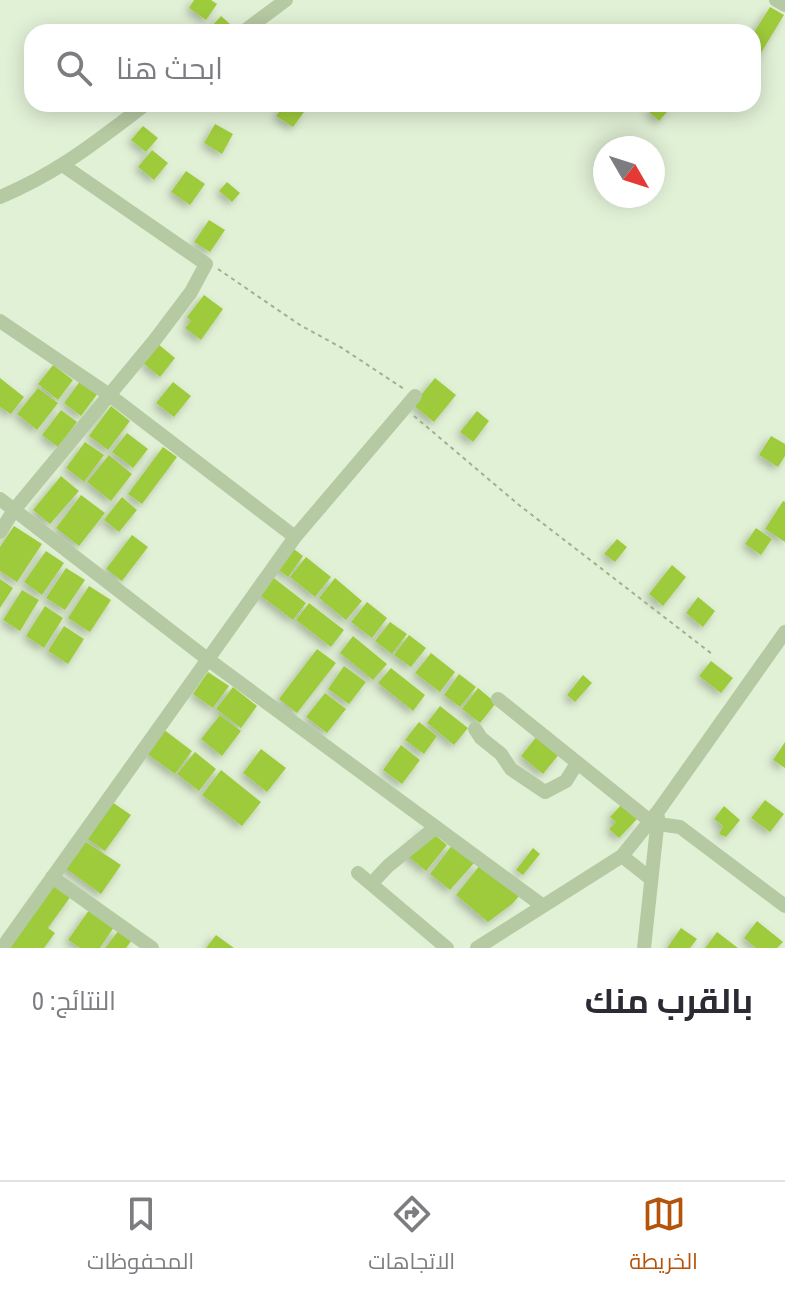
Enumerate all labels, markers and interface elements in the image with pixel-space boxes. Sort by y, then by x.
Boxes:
search box [24,24,761,112]
icon: search [52,46,96,90]
text: ابحث هنا [116,48,223,88]
north arrow [593,136,665,208]
text: بالقرب منك [585,978,753,1024]
text: النتائج: 0 [32,983,116,1018]
tab: المحفوظات [87,1192,194,1282]
tab: الاتجاهات [368,1192,455,1282]
tab: الخريطة [629,1192,698,1282]

